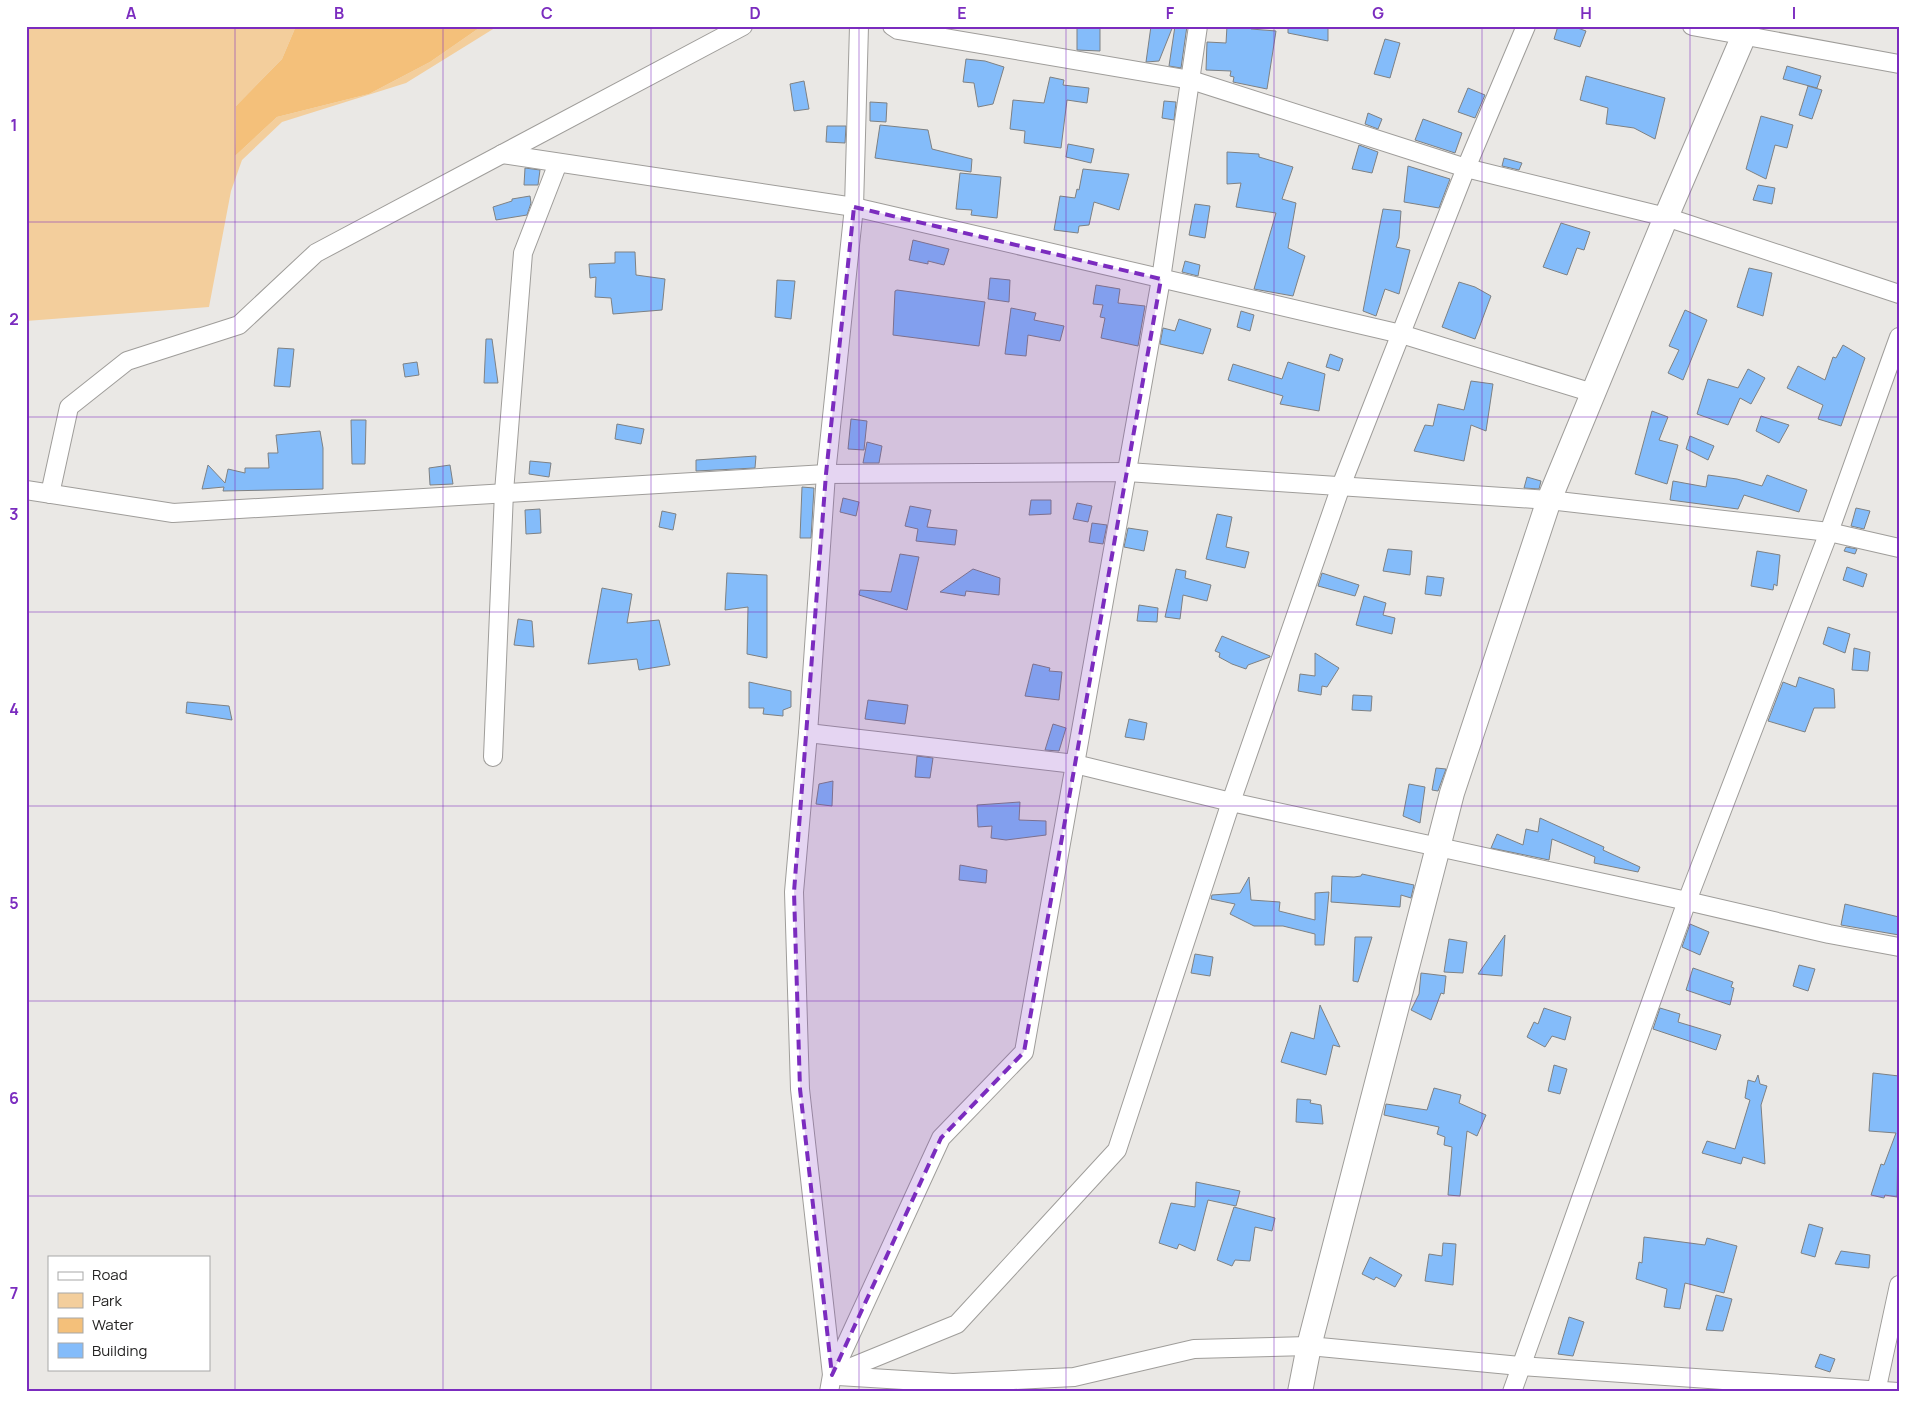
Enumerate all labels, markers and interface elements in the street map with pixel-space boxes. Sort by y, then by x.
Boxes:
text: A [126,2,137,24]
text: B [334,2,344,24]
text: C [541,2,553,24]
text: D [749,2,761,24]
text: E [957,2,967,24]
text: F [1166,2,1175,24]
text: G [1372,2,1384,24]
text: H [1580,2,1592,24]
text: I [1792,2,1796,24]
text: 1 [10,114,18,136]
text: 2 [9,308,19,330]
text: 3 [9,503,19,525]
text: 4 [9,698,19,720]
text: 5 [9,892,19,914]
text: 6 [9,1087,19,1109]
legend [48,1256,210,1370]
text: Road [92,1264,128,1285]
text: 7 [10,1282,18,1304]
text: Park [92,1290,122,1311]
text: Water [92,1314,134,1335]
text: Building [92,1340,147,1361]

